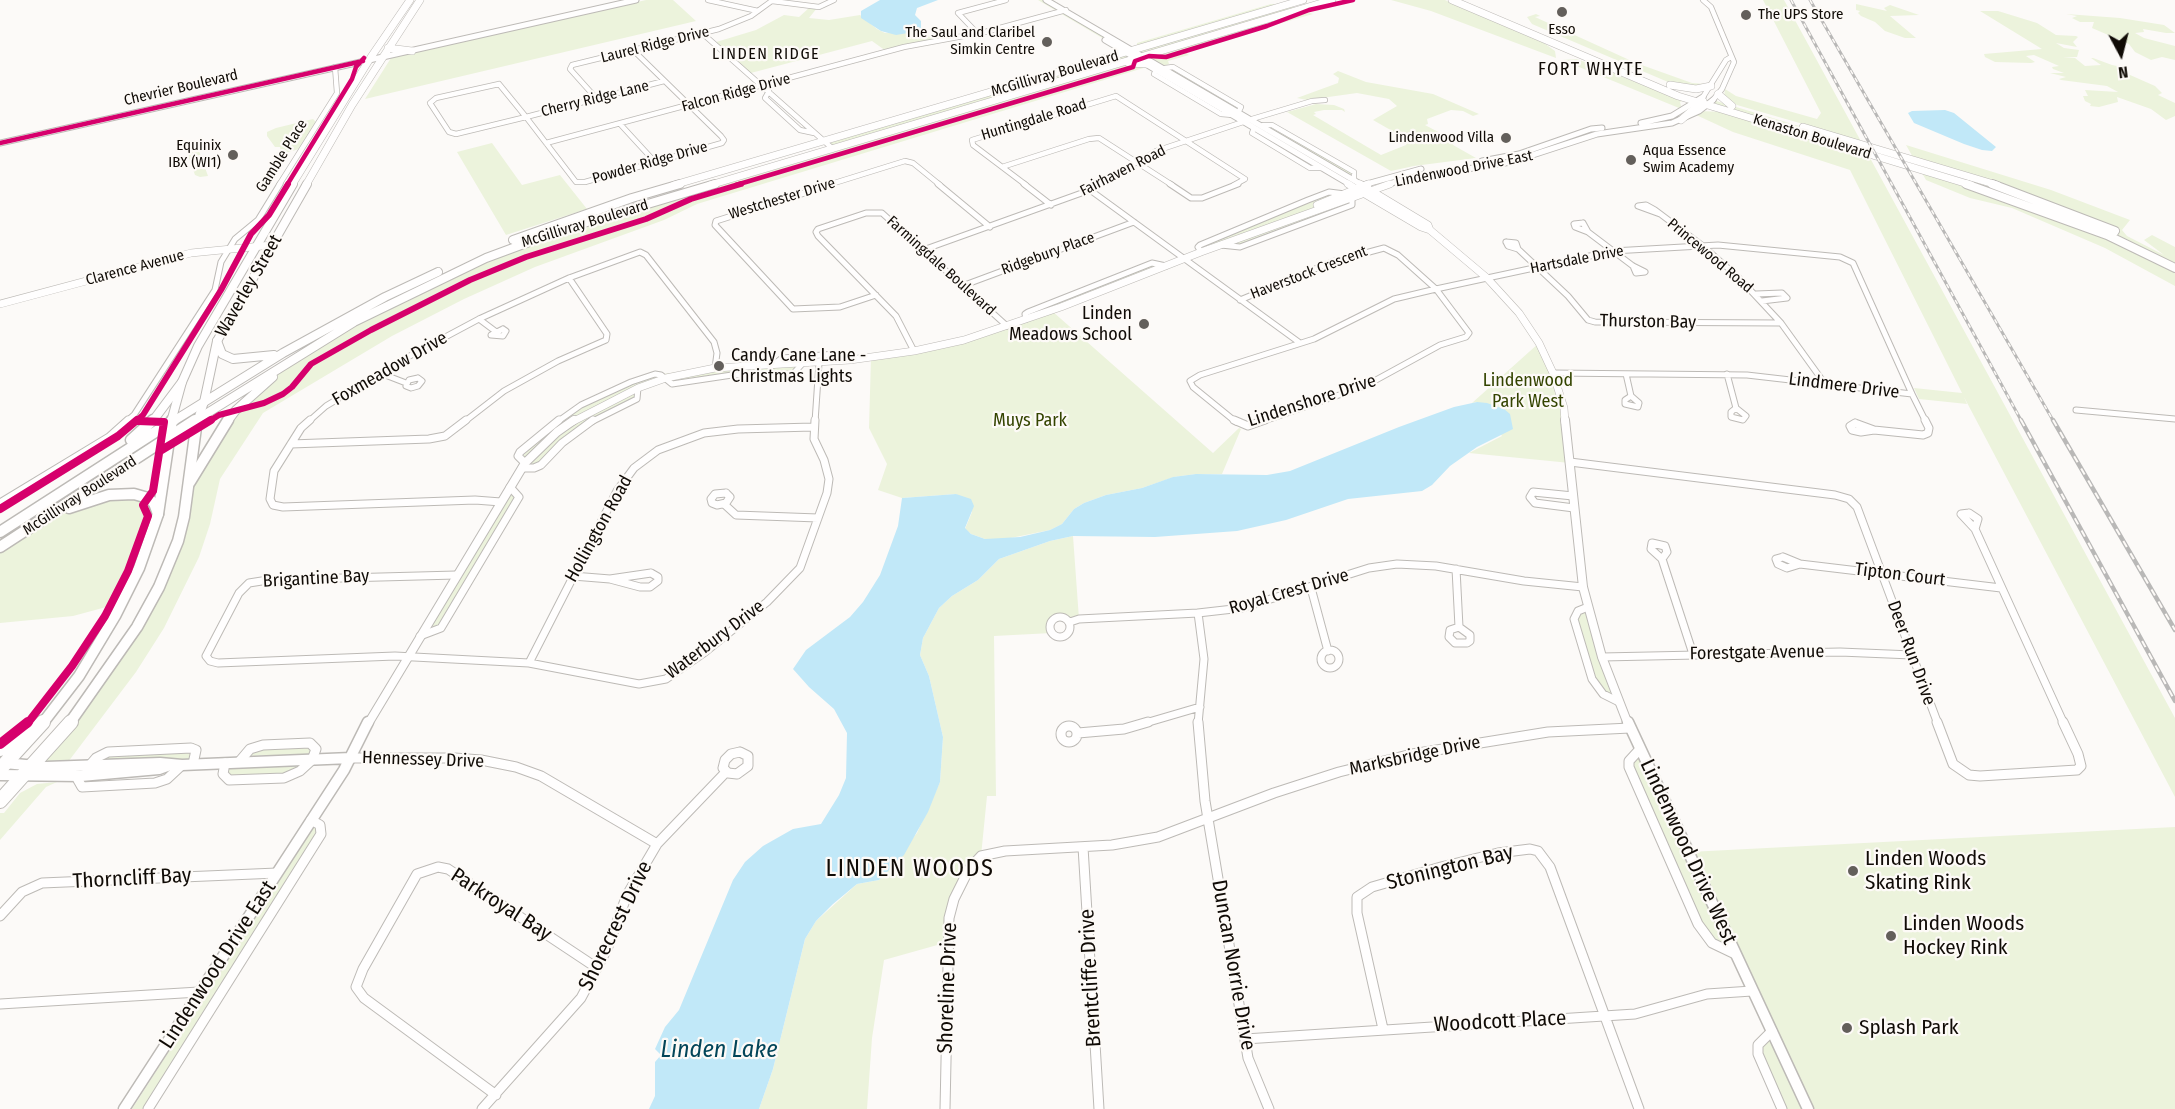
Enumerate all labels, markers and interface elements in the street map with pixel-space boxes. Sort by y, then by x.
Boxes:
marker: Esso [1555,5,1569,19]
place label: The UPS Store [1758,6,1843,24]
marker: The UPS Store [1739,8,1753,22]
place label: Esso [1548,21,1576,39]
street label: Laurel Ridge Drive [599,23,711,67]
place label: The Saul and Claribel Simkin Centre [905,24,1035,59]
north arrow [2091,24,2151,84]
marker: The Saul and Claribel Simkin Centre [1040,35,1054,49]
district label: LINDEN RIDGE [712,45,820,65]
street label: McGillivray Boulevard [989,47,1121,101]
district label: FORT WHYTE [1538,59,1644,81]
text: N [2117,62,2129,82]
street label: Chevrier Boulevard [122,66,240,110]
street label: Falcon Ridge Drive [680,70,792,116]
street label: Cherry Ridge Lane [539,77,651,121]
street label: Huntingdale Road [979,95,1089,145]
street label: Kenaston Boulevard [1751,110,1873,164]
street label: Gamble Place [252,116,312,196]
place label: Lindenwood Villa [1389,129,1494,147]
marker: Lindenwood Villa [1499,131,1513,145]
place label: Equinix IBX (WI1) [168,137,221,172]
street label: Powder Ridge Drive [590,138,710,188]
street label: Fairhaven Road [1077,142,1169,200]
place label: Aqua Essence Swim Academy [1643,142,1734,177]
street label: Lindenwood Drive East [1394,147,1534,191]
marker: Equinix IBX (WI1) [226,148,240,162]
marker: Aqua Essence Swim Academy [1624,153,1638,167]
street label: Westchester Drive [727,174,837,224]
street label: McGillivray Boulevard [519,196,651,252]
street label: Farmingdale Boulevard [883,212,999,320]
street label: Princewood Road [1664,215,1756,297]
street label: Ridgebury Place [999,229,1097,279]
street label: Waverley Street [211,231,287,341]
street label: Haverstock Crescent [1248,242,1370,304]
street label: Hartsdale Drive [1529,242,1625,278]
street label: Clarence Avenue [84,246,186,290]
place label: Linden Meadows School [1009,303,1132,346]
street label: Thurston Bay [1600,310,1696,334]
marker: Linden Meadows School [1137,317,1151,331]
street label: Foxmeadow Drive [329,327,451,411]
place label: Candy Cane Lane - Christmas Lights [731,345,866,388]
marker: Candy Cane Lane - Christmas Lights [712,359,726,373]
street label: Lindmere Drive [1787,368,1901,404]
street label: Lindenshore Drive [1245,370,1379,432]
park label: Lindenwood Park West [1483,370,1573,412]
park label: Muys Park [993,410,1067,432]
street label: McGillivray Boulevard [20,453,140,539]
street label: Hollington Road [561,472,637,586]
street label: Tipton Court [1853,559,1947,591]
street label: Brigantine Bay [262,565,370,593]
street label: Royal Crest Drive [1227,565,1351,619]
street label: Waterbury Drive [661,596,769,684]
street label: Deer Run Drive [1882,598,1940,708]
street label: Forestgate Avenue [1690,641,1824,665]
street label: Marksbridge Drive [1348,732,1482,780]
street label: Hennessey Drive [362,747,484,773]
street label: Lindenwood Drive West [1634,755,1742,949]
street label: Stonington Bay [1384,840,1516,896]
place label: Linden Woods Skating Rink [1865,846,1986,896]
district label: LINDEN WOODS [826,855,994,883]
street label: Shorecrest Drive [574,857,658,995]
street label: Thorncliff Bay [72,863,192,895]
street label: Parkroyal Bay [446,863,556,947]
marker: Linden Woods Skating Rink [1846,864,1860,878]
street label: Lindenwood Drive East [154,876,282,1054]
street label: Duncan Norrie Drive [1206,878,1260,1052]
street label: Brentcliffe Drive [1075,908,1107,1048]
place label: Linden Woods Hockey Rink [1903,911,2024,961]
street label: Shoreline Drive [933,922,963,1054]
marker: Linden Woods Hockey Rink [1884,929,1898,943]
street label: Woodcott Place [1433,1006,1567,1038]
place label: Splash Park [1859,1015,1958,1041]
marker: Splash Park [1840,1021,1854,1035]
water label: Linden Lake [660,1036,778,1064]

